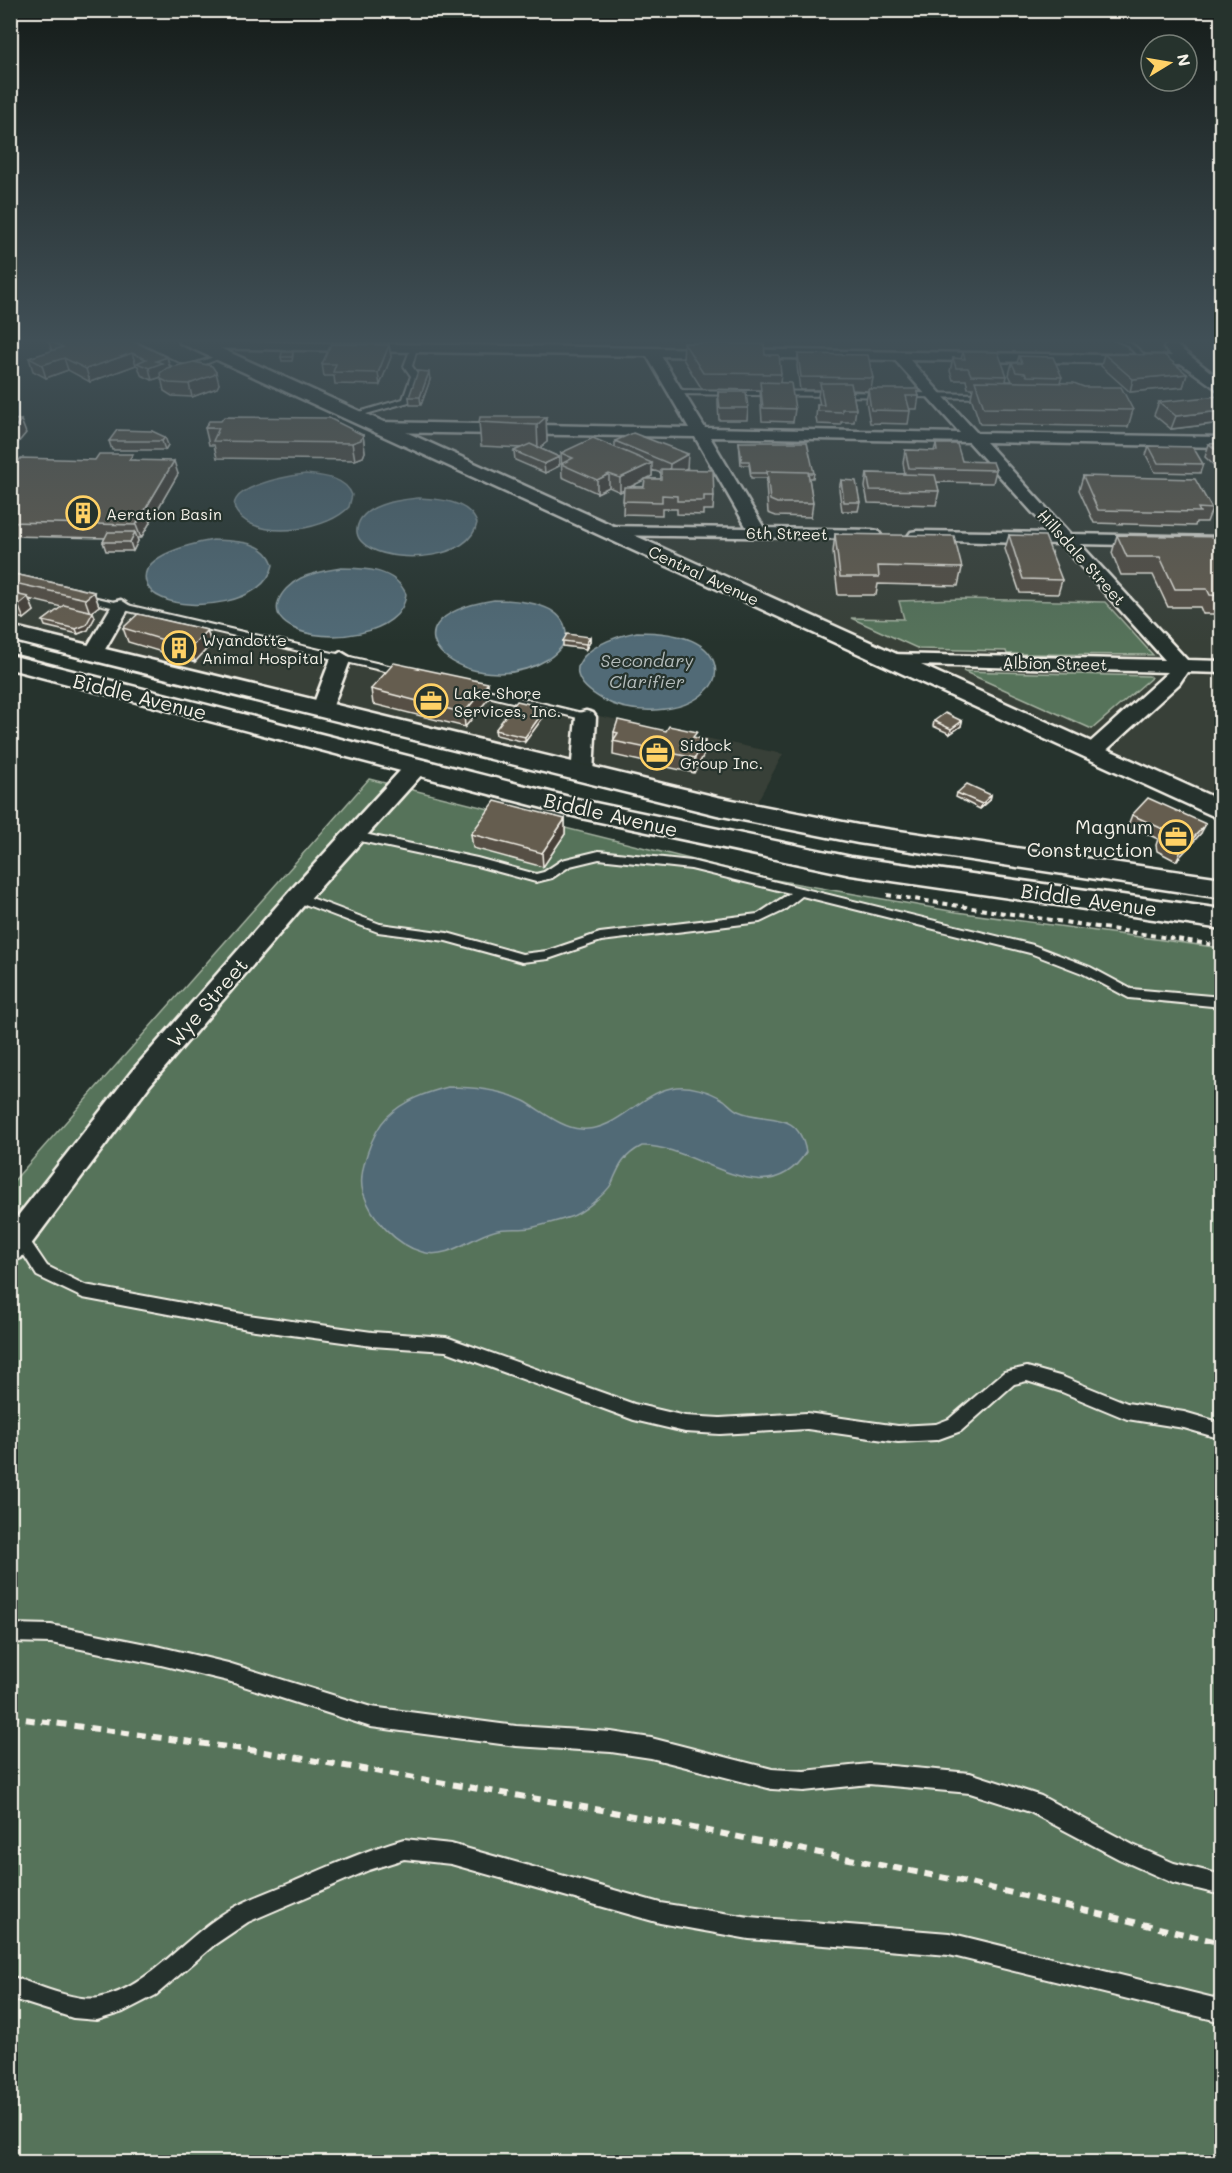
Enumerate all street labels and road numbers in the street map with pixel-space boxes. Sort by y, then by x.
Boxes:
street label: Hillsdale Street [1033,505,1131,609]
street label: 6th Street [746,522,828,544]
street label: Central Avenue [645,540,763,610]
street label: Albion Street [1003,652,1107,674]
street label: Biddle Avenue [70,667,210,725]
street label: Biddle Avenue [541,786,681,842]
street label: Biddle Avenue [1019,877,1159,921]
street label: Wye Street [161,952,253,1052]

